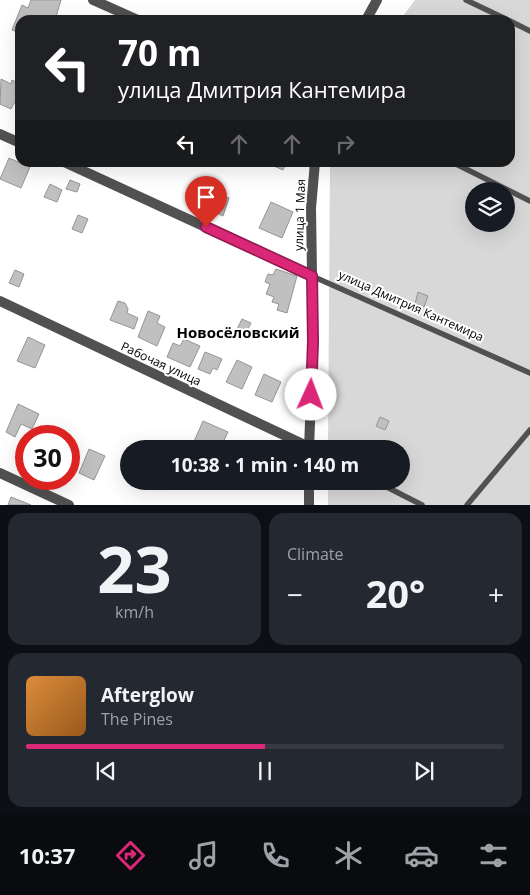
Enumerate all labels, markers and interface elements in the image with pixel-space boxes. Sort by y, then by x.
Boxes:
text: 70 m [118,29,201,76]
icon: left [35,35,100,100]
text: улица Дмитрия Кантемира [118,74,406,104]
icon: left [172,130,200,158]
icon: ahead [225,130,253,158]
icon: ahead [278,130,306,158]
icon: right [331,130,359,158]
pin [185,176,227,227]
street label: улица 1 Мая [290,179,309,251]
map controls [465,182,515,232]
button: layers [465,182,515,232]
icon: arrive [192,183,220,211]
street label: улица Дмитрия Кантемира [336,266,486,345]
district label: Новосёловский [176,322,300,342]
street label: Рабочая улица [118,338,204,390]
position arrow [284,368,336,420]
speed limit sign: 30 [15,425,80,490]
text: 10:38 · 1 min · 140 m [171,452,359,478]
text: 23 [97,524,172,612]
text: Climate [287,543,344,565]
text: 20° [366,567,425,619]
text: − [287,575,303,613]
text: + [488,575,504,613]
text: km/h [115,601,154,623]
text: Afterglow [101,682,194,708]
text: The Pines [101,708,173,730]
icon: previous [92,757,120,785]
icon: pause [251,757,279,785]
icon: next [410,757,438,785]
icon: directions [113,838,148,873]
icon: music [186,838,221,873]
icon: phone [258,838,293,873]
icon: climate [331,838,366,873]
icon: car [404,838,439,873]
icon: filters [476,838,511,873]
text: 10:37 [19,840,75,870]

